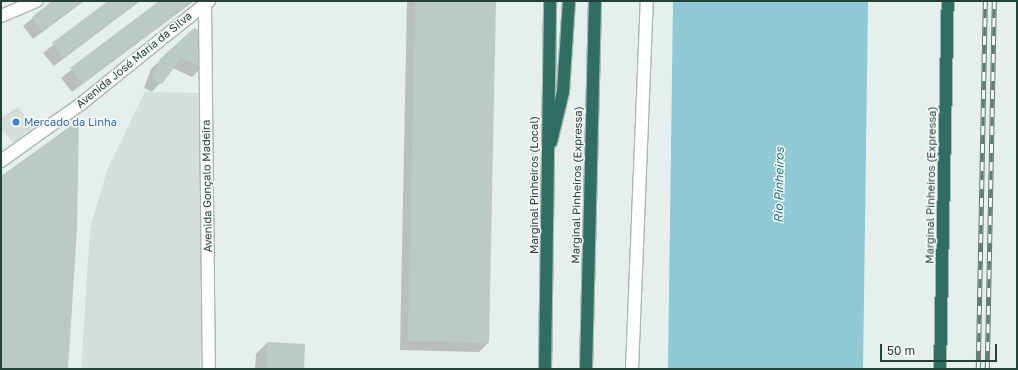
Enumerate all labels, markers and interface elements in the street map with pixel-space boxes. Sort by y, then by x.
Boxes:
street label: Avenida José Maria da Silva [73,9,195,111]
street label: Marginal Pinheiros (Expressa) [569,106,585,264]
street label: Marginal Pinheiros (Expressa) [923,106,939,264]
place label: Mercado da Linha [24,115,117,129]
street label: Marginal Pinheiros (Local) [527,116,541,254]
marker: Mercado da Linha [11,117,21,127]
street label: Avenida Gonçalo Madeira [199,120,215,252]
water label: Rio Pinheiros [771,147,787,223]
scale bar [882,336,999,362]
text: 50 m [887,343,915,358]

